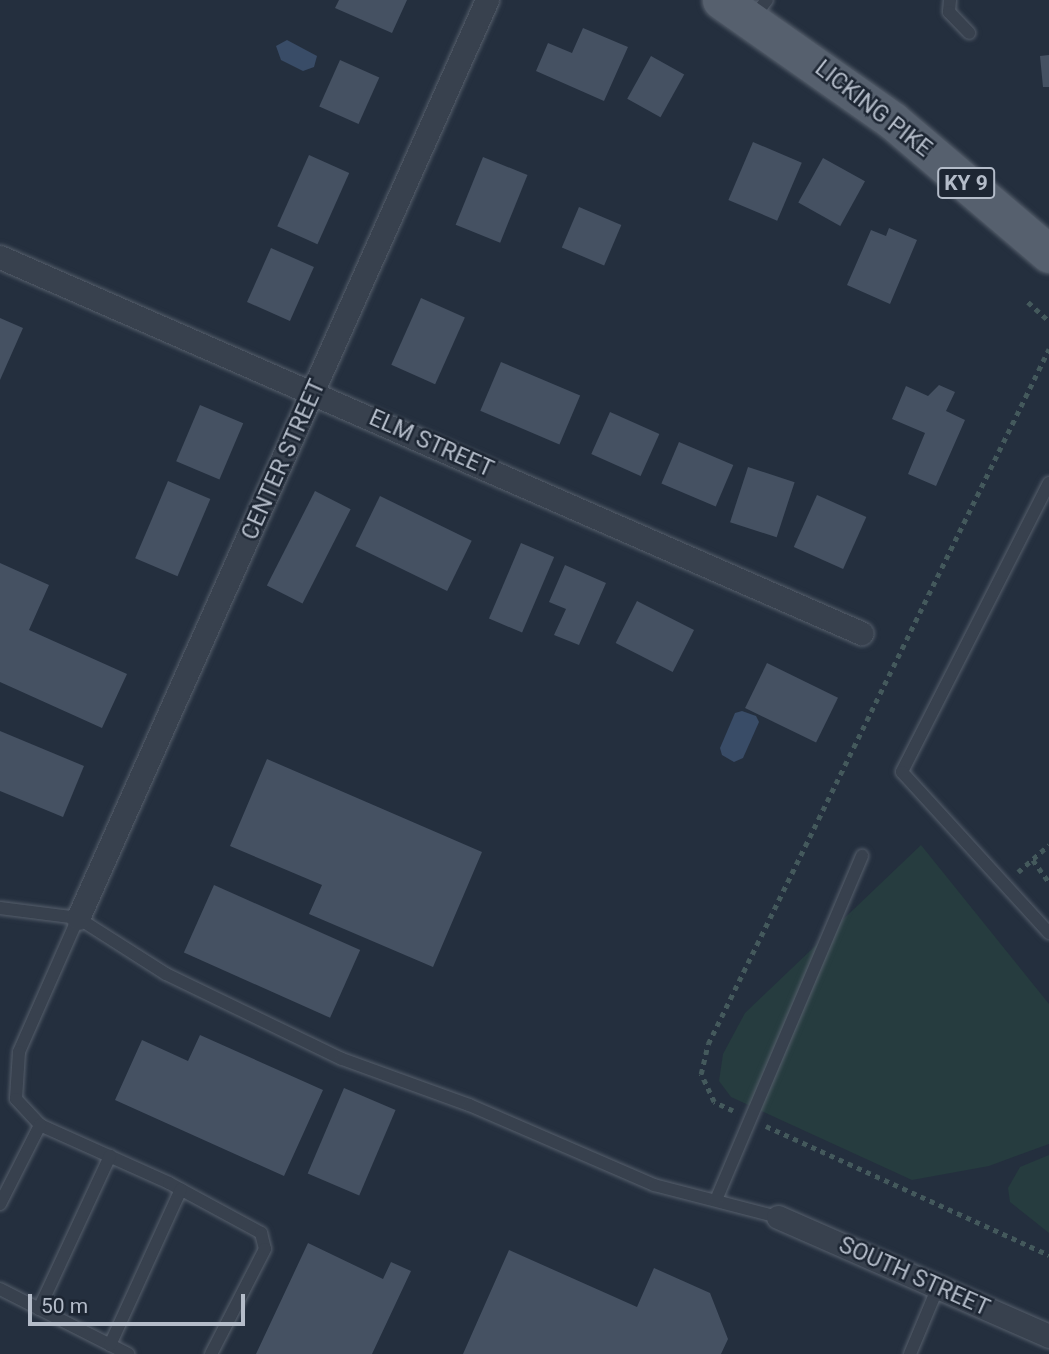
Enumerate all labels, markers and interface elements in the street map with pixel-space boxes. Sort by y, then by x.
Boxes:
street label: LICKING PIKE [809,55,937,163]
road number: KY 9 [936,166,996,200]
street label: CENTER STREET [236,376,332,544]
street label: ELM STREET [365,404,497,484]
street label: SOUTH STREET [834,1231,994,1323]
scale bar [32,1280,248,1324]
text: 50 m [41,1294,88,1318]

